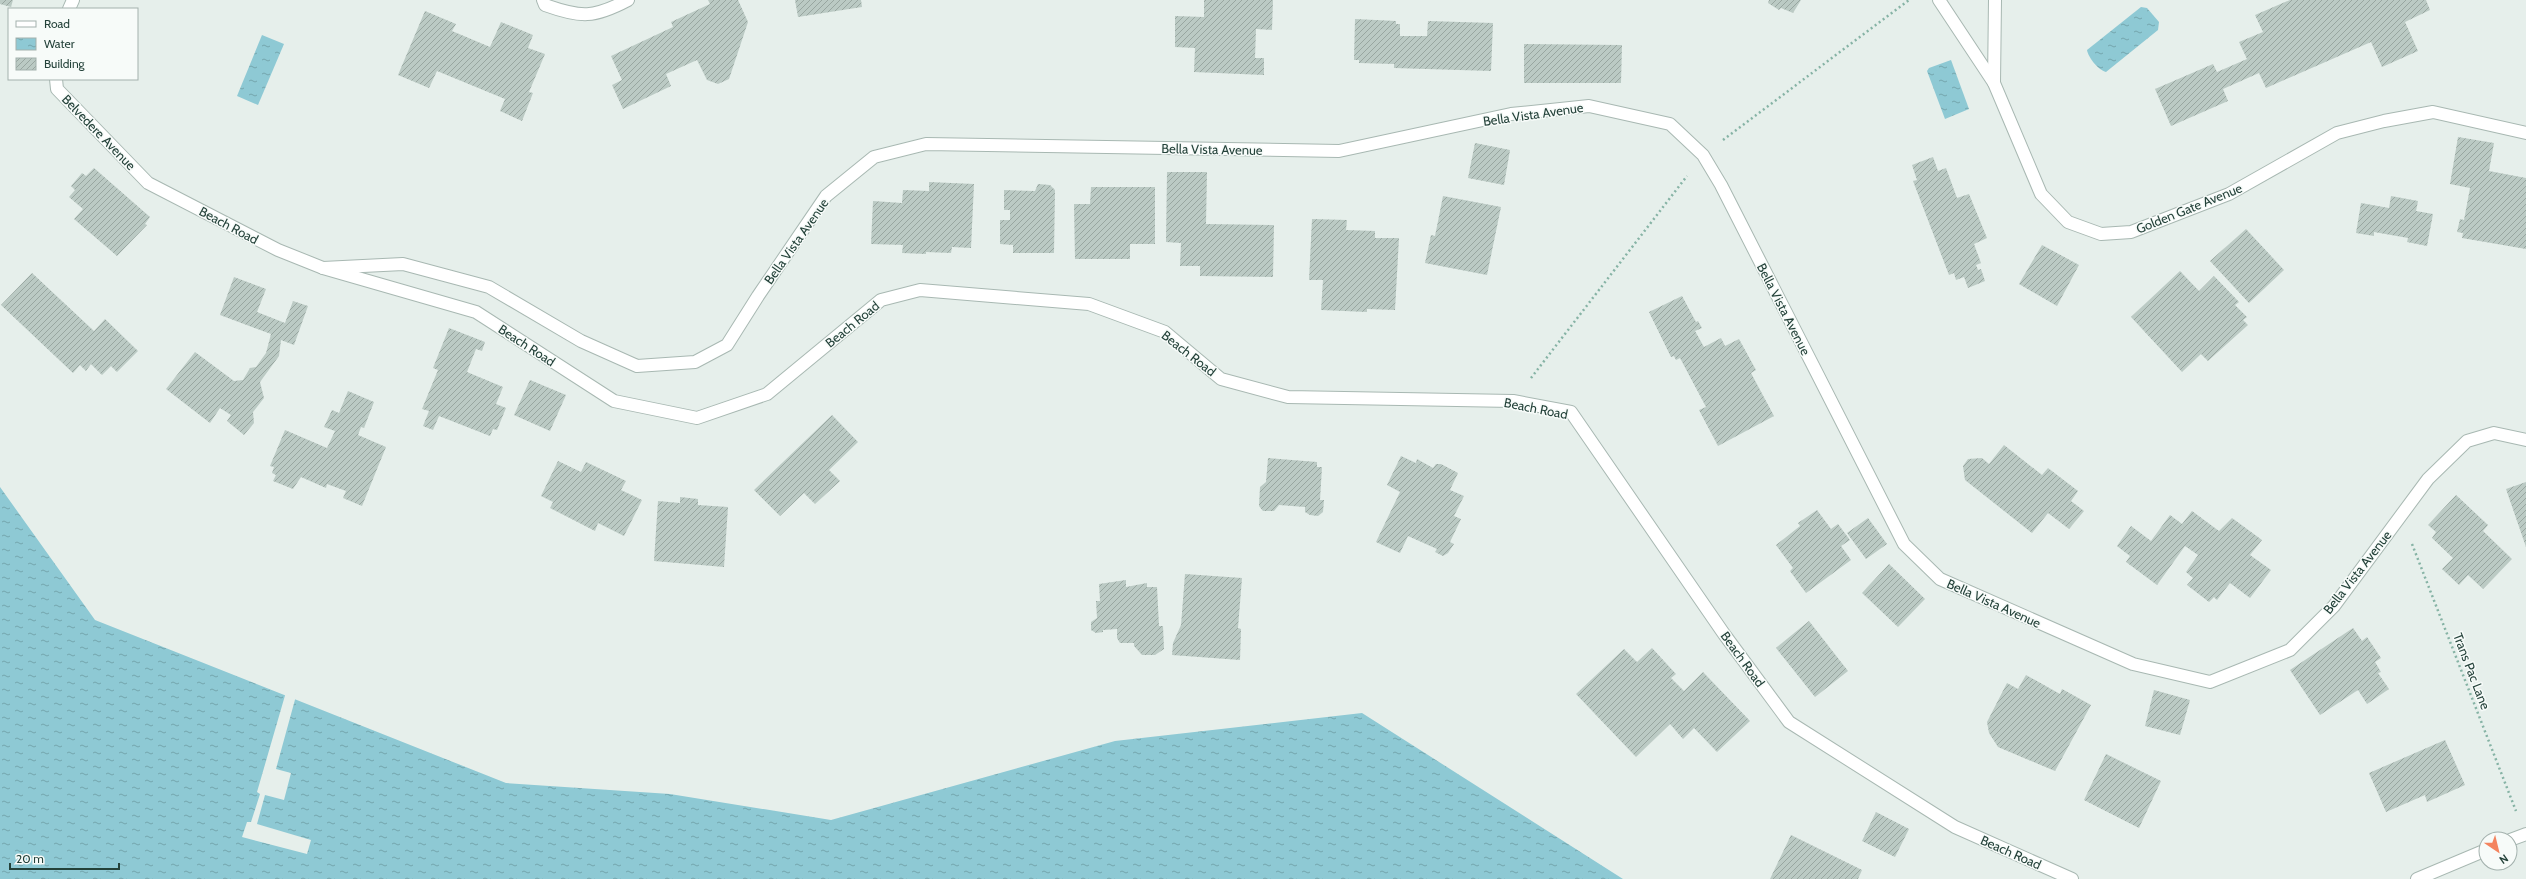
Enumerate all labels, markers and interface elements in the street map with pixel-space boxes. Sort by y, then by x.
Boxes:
legend [8,8,138,80]
text: Road [44,16,70,31]
text: Water [44,36,75,51]
text: Building [44,56,86,71]
street label: Belvedere Avenue [59,91,139,173]
street label: Bella Vista Avenue [1482,99,1585,129]
street label: Bella Vista Avenue [1161,140,1263,158]
street label: Golden Gate Avenue [2134,179,2245,237]
street label: Bella Vista Avenue [760,195,832,287]
street label: Beach Road [197,203,261,247]
street label: Bella Vista Avenue [1754,260,1814,358]
street label: Beach Road [822,297,882,351]
street label: Beach Road [495,321,559,369]
street label: Beach Road [1159,327,1219,379]
street label: Beach Road [1503,394,1569,422]
street label: Bella Vista Avenue [2320,527,2395,617]
street label: Bella Vista Avenue [1945,575,2044,631]
street label: Beach Road [1718,628,1768,690]
street label: Trans Pac Lane [2450,630,2494,712]
north arrow [2478,831,2518,871]
street label: Beach Road [1978,832,2044,872]
scale bar [10,845,119,871]
text: 20 m [16,851,44,866]
text: N [2497,851,2511,867]

